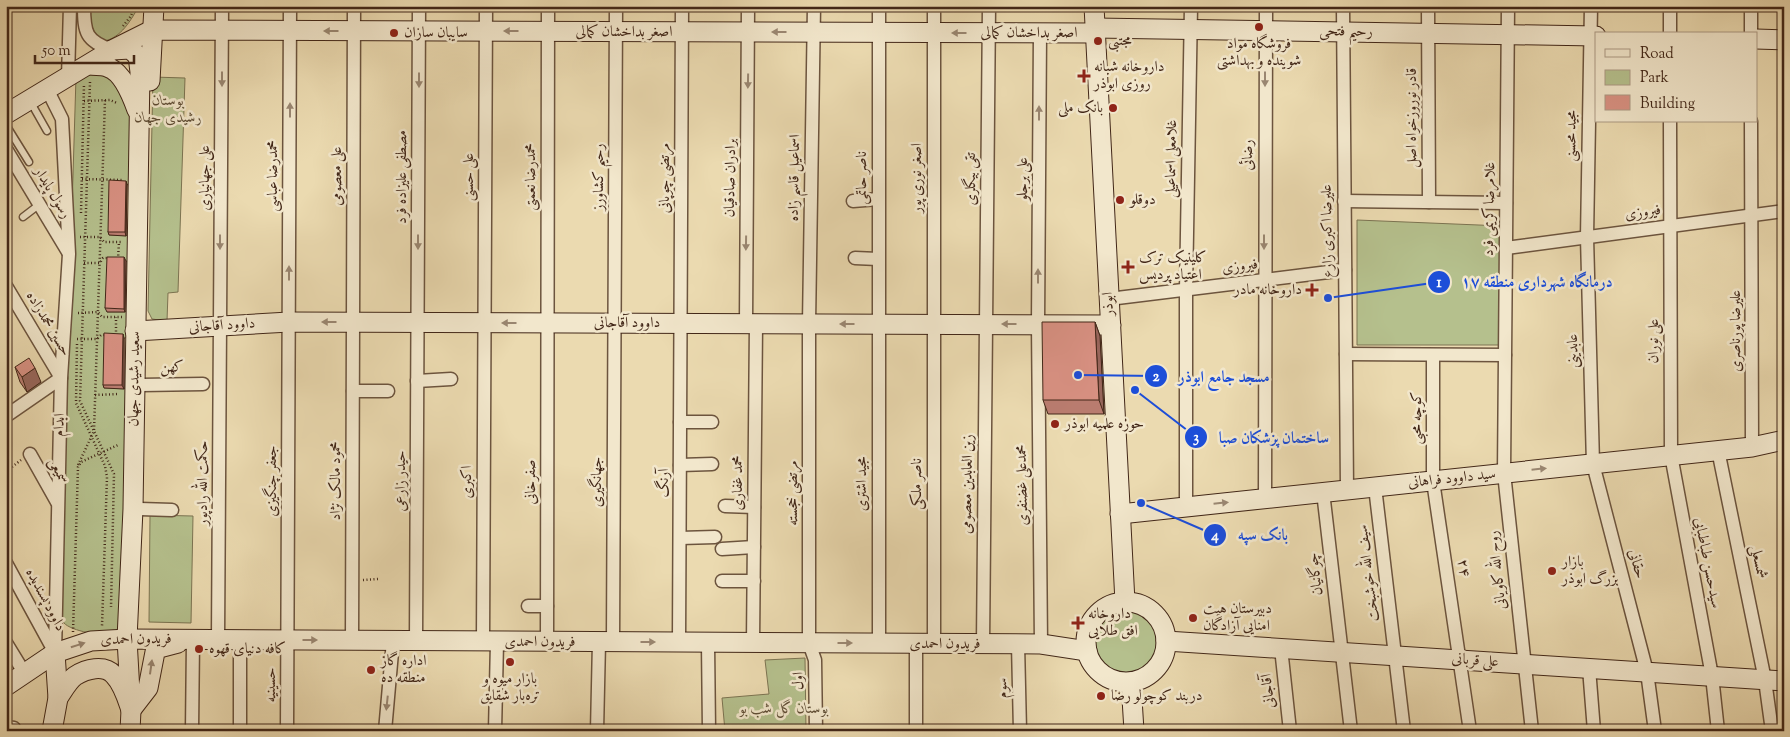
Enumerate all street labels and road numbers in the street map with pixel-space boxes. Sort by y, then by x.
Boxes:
street label: رحیم فتحی [1319,21,1373,46]
street label: اصغر بداخشان کمالی [576,22,672,43]
street label: اصغر بداخشان کمالی [981,23,1077,44]
street label: قادر نوروزخواه اصل [1402,68,1423,168]
street label: مجید محسنی [1561,110,1583,162]
street label: غلامعلی اسماعیلی [1161,119,1183,198]
street label: مصطفی علیزاده فرد [392,130,413,224]
street label: اسماعیل قاسم زاده [784,134,809,222]
street label: برادران صادقیان [720,138,742,218]
street label: محمدرضا عباسی [263,140,284,212]
street label: رضائی [1238,140,1259,170]
street label: محمدرضا نعمتی [521,143,542,211]
street label: رحیم کشاورز [589,143,613,213]
street label: مرتضی چوپانی [655,143,676,213]
street label: اصغر نوری پور [907,143,928,215]
street label: علی جهانیاری [195,145,216,211]
street label: علی معصومی [327,146,348,206]
street label: ناصر حاتمی [852,151,873,205]
street label: تقی بیگلری [960,152,982,206]
street label: علی حسنی [459,153,480,201]
street label: علی برجلو [1013,157,1034,203]
street label: رسول پایدار [27,161,76,223]
street label: غلامرضا کریمی فرد [1479,162,1501,256]
street label: علیرضا اکبری زارع [1317,184,1340,278]
street label: فیروزی [1624,200,1662,226]
street label: فیروزی [1221,254,1259,280]
street label: حسین محمدزاده [20,288,76,360]
street label: علیرضا پورناصری [1726,290,1747,372]
street label: ابوذر [1098,291,1120,319]
street label: داوود آقاجانی [188,313,256,339]
street label: داوود آقاجانی [594,313,660,334]
street label: علی نوران [1644,318,1665,363]
street label: سعید رشیدی جهان [124,331,146,427]
street label: عابدینی [1563,333,1585,369]
street label: کهن [160,357,184,379]
street label: کوچه محبی [1407,391,1428,445]
street label: ابدام [49,413,72,437]
street label: زین العابدین معصومی [957,434,979,534]
street label: حکمت الله رادپور [190,441,214,527]
street label: محمود مالک نژاد [326,441,347,521]
street label: محمدعلی غضنفری [1012,444,1034,526]
street label: جعفر چنگیزی [261,445,283,517]
street label: حیدر زارعی [391,450,412,512]
street label: سمیعی [42,454,74,488]
street label: محمد غفاری [728,455,749,510]
street label: جهانگیری [586,457,608,507]
street label: مجید اشتری [852,457,873,511]
street label: ناصر ملکی [907,458,928,510]
street label: صفرخانی [521,460,542,504]
street label: مرتضی خجسته [783,460,804,526]
street label: سید داوود فراهانی [1407,464,1497,494]
street label: اکبری [457,466,478,498]
street label: آرنگ [653,467,675,498]
street label: سیدحسن طباطبایی [1688,516,1726,610]
street label: سیف الله خوشبخت [1350,523,1385,623]
street label: روح الله کاویانی [1480,529,1514,611]
street label: شمسعلی [1744,543,1772,581]
street label: حقانی [1622,547,1650,581]
street label: چوگانیان [1303,551,1329,597]
street label: ۲۴ [1451,558,1475,578]
street label: داوود پسندیده [20,565,70,635]
street label: فریدون احمدی [100,629,172,651]
street label: فریدون احمدی [504,632,576,653]
street label: فریدون احمدی [909,634,981,655]
street label: علی قربانی [1451,649,1499,673]
street label: حسینیه [261,667,282,703]
street label: آقاجانی [1256,671,1282,709]
street label: اول [788,672,810,690]
street label: سوم [992,678,1015,698]

